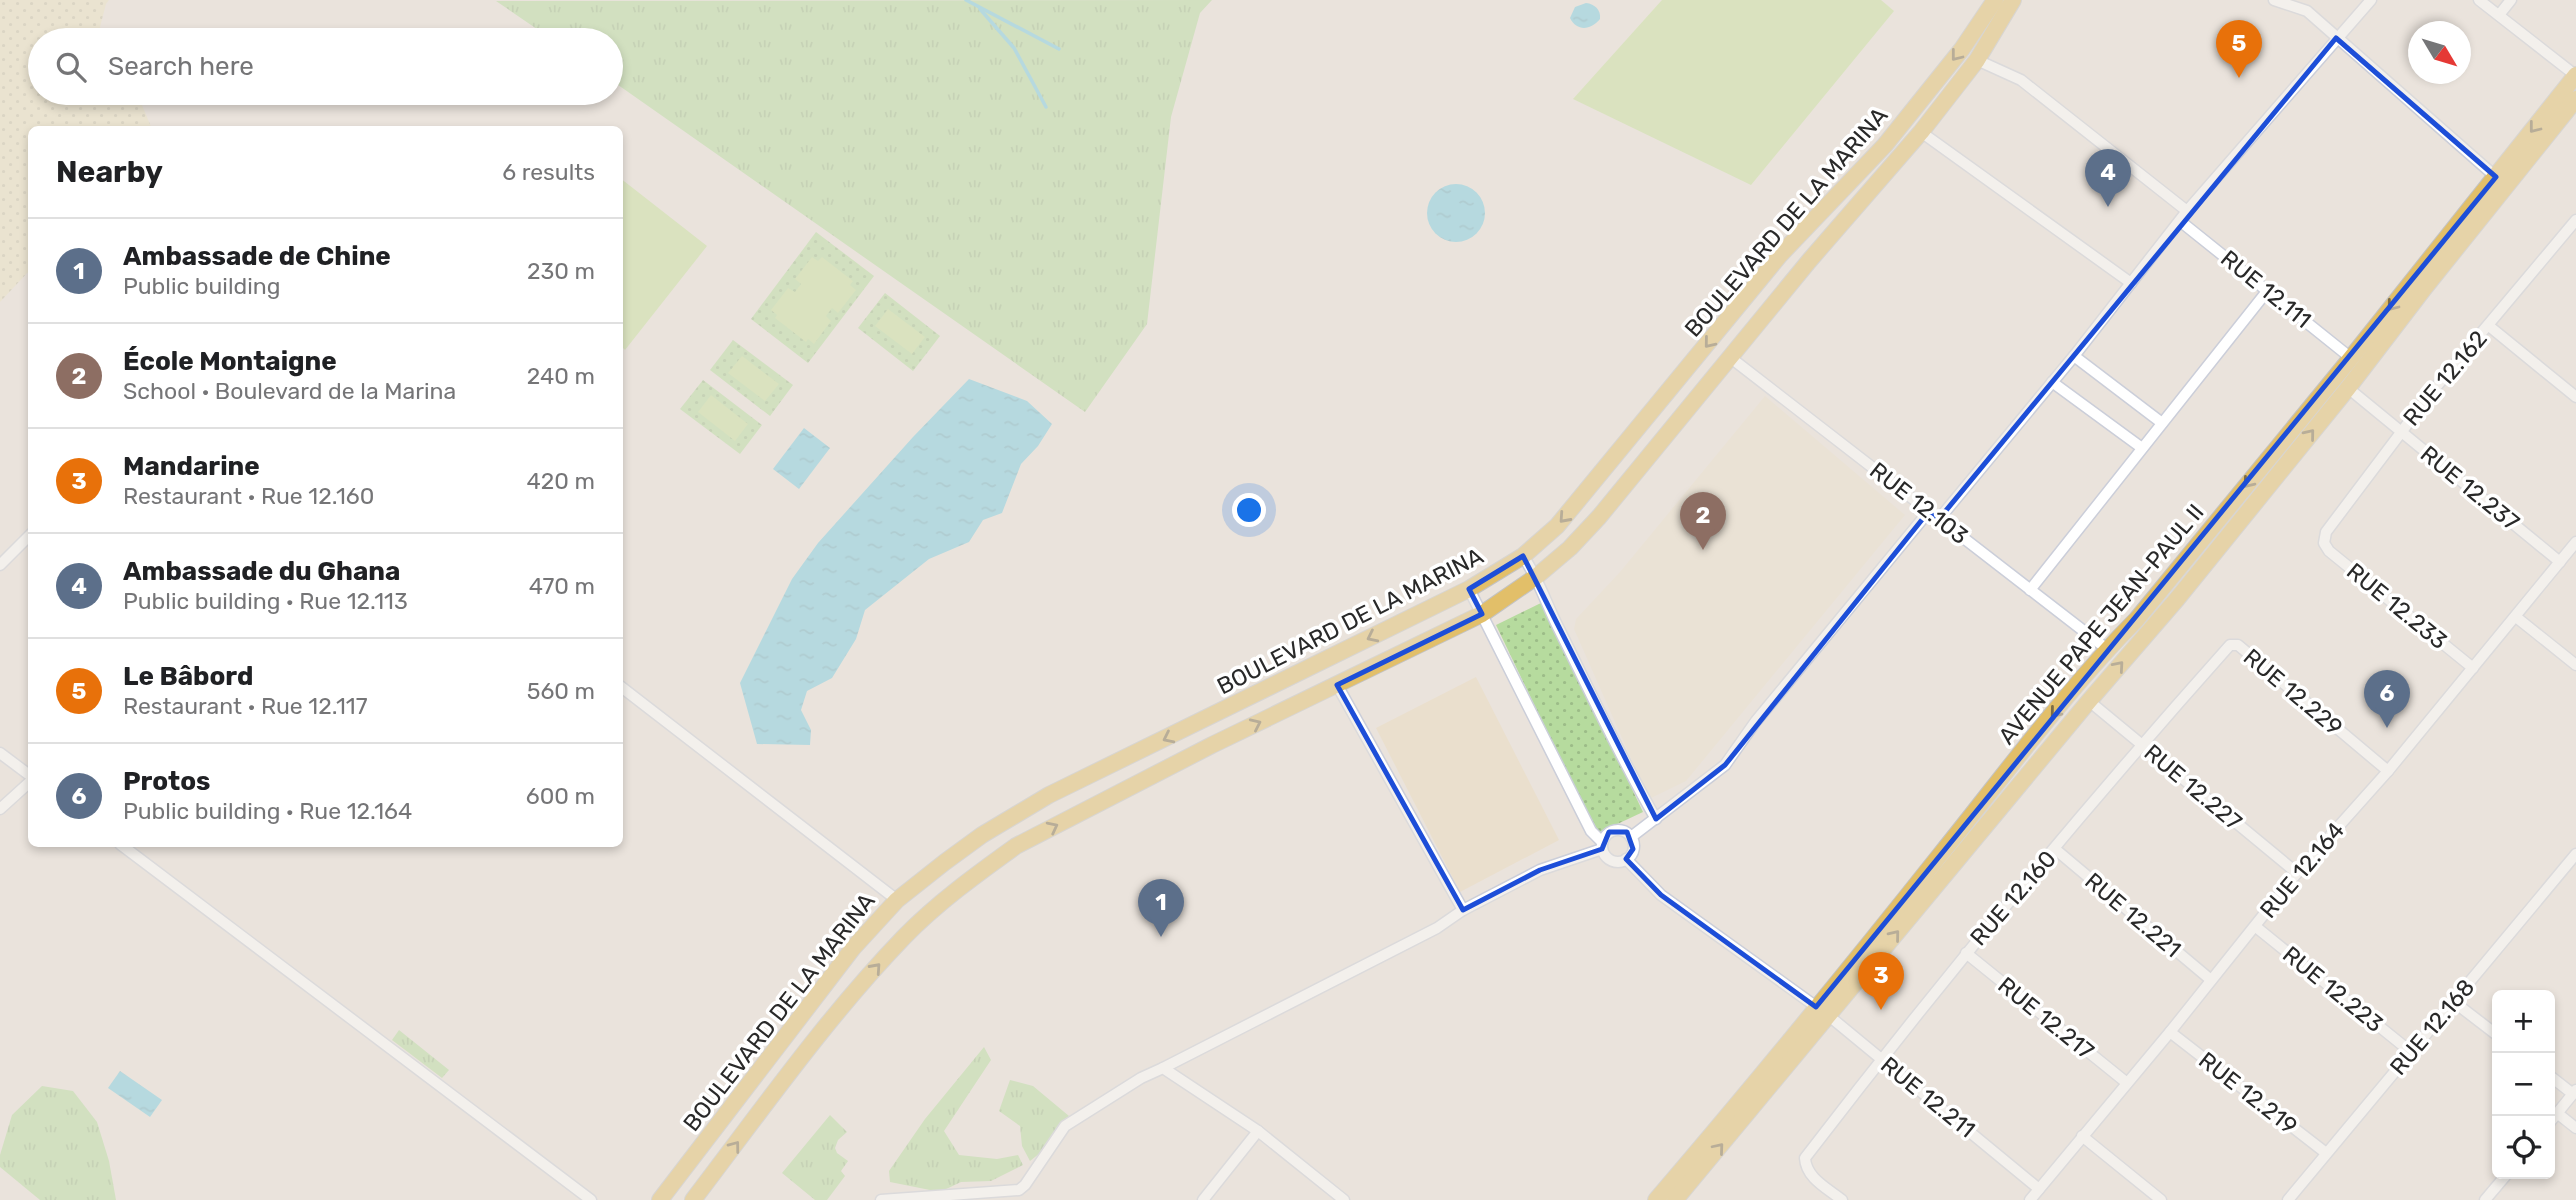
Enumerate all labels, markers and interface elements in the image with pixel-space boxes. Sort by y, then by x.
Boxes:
pin: 5 [2216,20,2262,78]
north arrow [2408,21,2471,84]
search box [28,28,623,105]
icon: search [52,48,90,86]
one-way arrow [1952,48,1965,61]
text: Search here [108,51,254,82]
street label: BOULEVARD DE LA MARINA [1679,102,1893,342]
one-way arrow [2529,121,2542,133]
pin: 4 [2085,149,2131,207]
text: Nearby [56,154,163,190]
text: 6 results [502,158,595,186]
text: Ambassade de Chine [123,241,391,272]
street label: RUE 12.111 [2215,244,2317,334]
text: 1 [73,257,85,285]
text: 230 m [527,257,595,285]
text: Public building [123,272,280,300]
one-way arrow [2387,298,2400,311]
street label: RUE 12.162 [2397,325,2493,431]
one-way arrow [1705,334,1717,347]
text: École Montaigne [123,346,337,377]
text: 2 [72,362,86,390]
text: 240 m [527,362,595,390]
text: School · Boulevard de la Marina [123,377,456,405]
one-way arrow [2302,429,2315,441]
street label: RUE 12.237 [2415,440,2525,536]
text: Mandarine [123,451,260,482]
street label: RUE 12.103 [1864,456,1974,550]
text: 3 [71,467,87,495]
text: 420 m [527,467,595,495]
one-way arrow [2244,475,2257,487]
text: Restaurant · Rue 12.160 [123,482,374,510]
pin: 2 [1680,492,1726,550]
your location [1232,493,1266,527]
street label: AVENUE PAPE JEAN-PAUL II [1992,498,2210,750]
one-way arrow [1560,510,1572,523]
street label: BOULEVARD DE LA MARINA [1212,542,1488,700]
text: Ambassade du Ghana [123,556,400,587]
street label: RUE 12.233 [2341,557,2453,655]
text: 4 [71,572,87,600]
text: 470 m [529,572,595,600]
text: Public building · Rue 12.113 [123,587,408,615]
one-way arrow [1367,629,1379,643]
street label: RUE 12.229 [2238,643,2348,741]
text: Le Bâbord [123,661,253,692]
one-way arrow [2111,661,2123,674]
pin: 6 [2364,670,2410,728]
text: 5 [72,677,86,705]
text: 560 m [527,677,595,705]
text: Restaurant · Rue 12.117 [123,692,367,720]
one-way arrow [2050,705,2063,717]
one-way arrow [1249,718,1261,732]
one-way arrow [1163,730,1175,744]
street label: RUE 12.227 [2139,738,2248,836]
text: Protos [123,766,211,797]
text: 6 [72,782,86,810]
text: 600 m [526,782,595,810]
text: Public building · Rue 12.164 [123,797,412,825]
street label: RUE 12.164 [2254,816,2350,924]
one-way arrow [1046,822,1058,836]
street label: RUE 12.160 [1964,845,2062,951]
street label: RUE 12.221 [2079,867,2187,963]
pin: 1 [1138,879,1184,937]
street label: BOULEVARD DE LA MARINA [677,887,881,1137]
one-way arrow [1887,931,1900,943]
street label: RUE 12.223 [2277,940,2389,1038]
pin: 3 [1858,952,1904,1010]
one-way arrow [868,963,880,976]
street label: RUE 12.217 [1992,971,2100,1065]
street label: RUE 12.168 [2384,973,2480,1081]
map controls [2492,990,2555,1179]
button: + [2492,990,2555,1053]
street label: RUE 12.219 [2193,1046,2303,1140]
street label: RUE 12.211 [1875,1051,1981,1143]
button: − [2492,1053,2555,1116]
button: locate [2492,1116,2555,1179]
one-way arrow [726,1141,739,1154]
one-way arrow [1711,1143,1723,1156]

